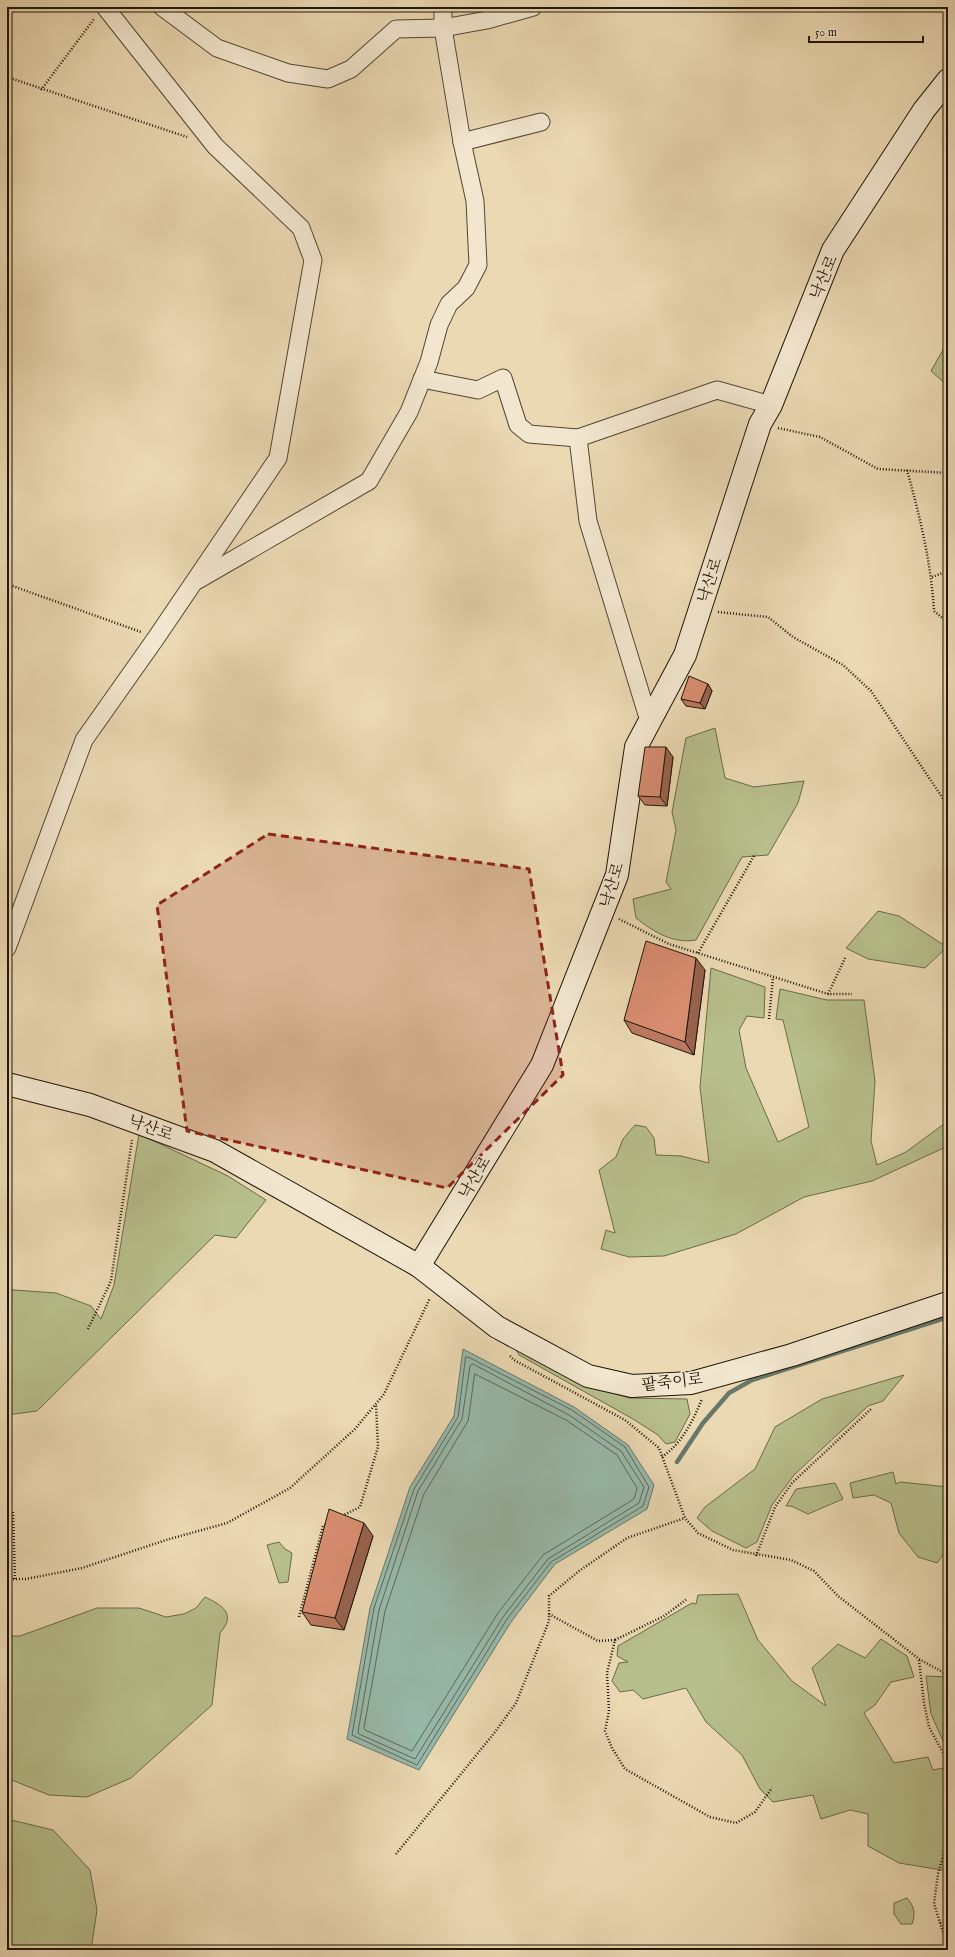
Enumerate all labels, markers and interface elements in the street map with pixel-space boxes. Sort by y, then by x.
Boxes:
scale bar [809,18,923,44]
text: 50 m [815,25,837,40]
street label: 낙산로 [807,252,843,303]
street label: 낙산로 [694,555,728,606]
street label: 낙산로 [597,860,629,911]
street label: 낙산로 [125,1112,176,1146]
street label: 낙산로 [455,1153,497,1203]
street label: 팥죽이로 [640,1370,705,1396]

